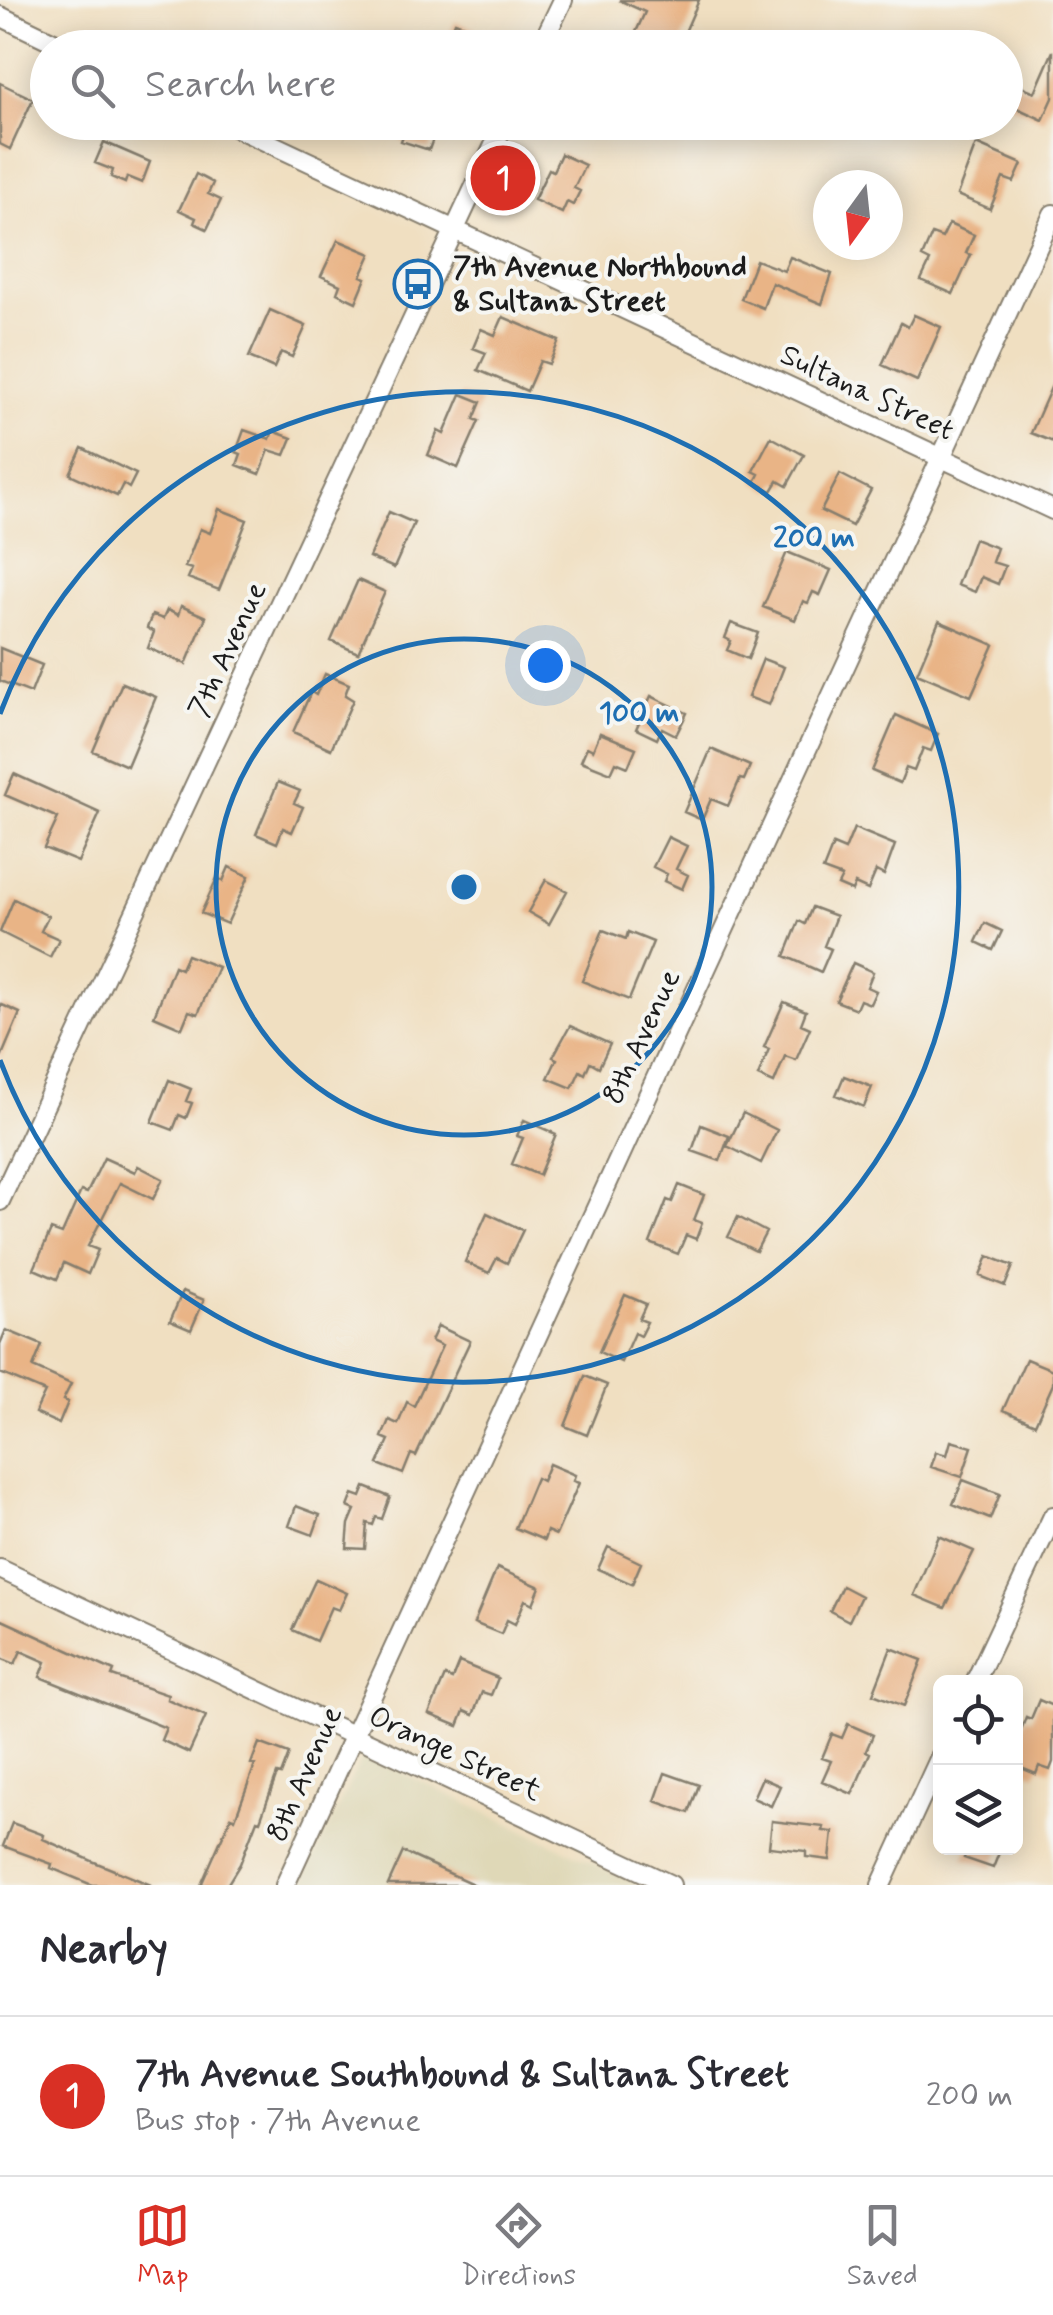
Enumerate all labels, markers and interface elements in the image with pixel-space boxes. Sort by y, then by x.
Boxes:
search box [30,30,1023,140]
icon: search [65,58,120,113]
text: Search here [145,61,336,110]
pin: 1 [470,140,536,216]
north arrow [813,170,903,260]
place label: 7th Avenue Northbound & Sultana Street [453,248,747,321]
bus stop icon: 7th Avenue Northbound & Sultana Street [392,258,444,310]
street label: Sultana Street [774,336,960,450]
text: 200 m [773,519,855,558]
street label: 7th Avenue [180,576,276,724]
your location [520,640,571,691]
text: 100 m [599,694,679,733]
centre of rings [446,869,482,905]
street label: 8th Avenue [594,963,690,1111]
map controls [933,1675,1023,1855]
button: locate [933,1675,1023,1765]
street label: Orange Street [362,1697,548,1813]
street label: 8th Avenue [258,1700,352,1848]
button: layers [933,1765,1023,1855]
text: Nearby [40,1923,168,1978]
text: 7th Avenue Southbound & Sultana Street [135,2051,789,2100]
text: 1 [65,2075,80,2117]
text: 200 m [926,2075,1013,2117]
text: Bus stop · 7th Avenue [135,2100,421,2142]
tab: Map [135,2198,190,2295]
tab: Directions [461,2198,576,2295]
tab: Saved [847,2198,918,2295]

